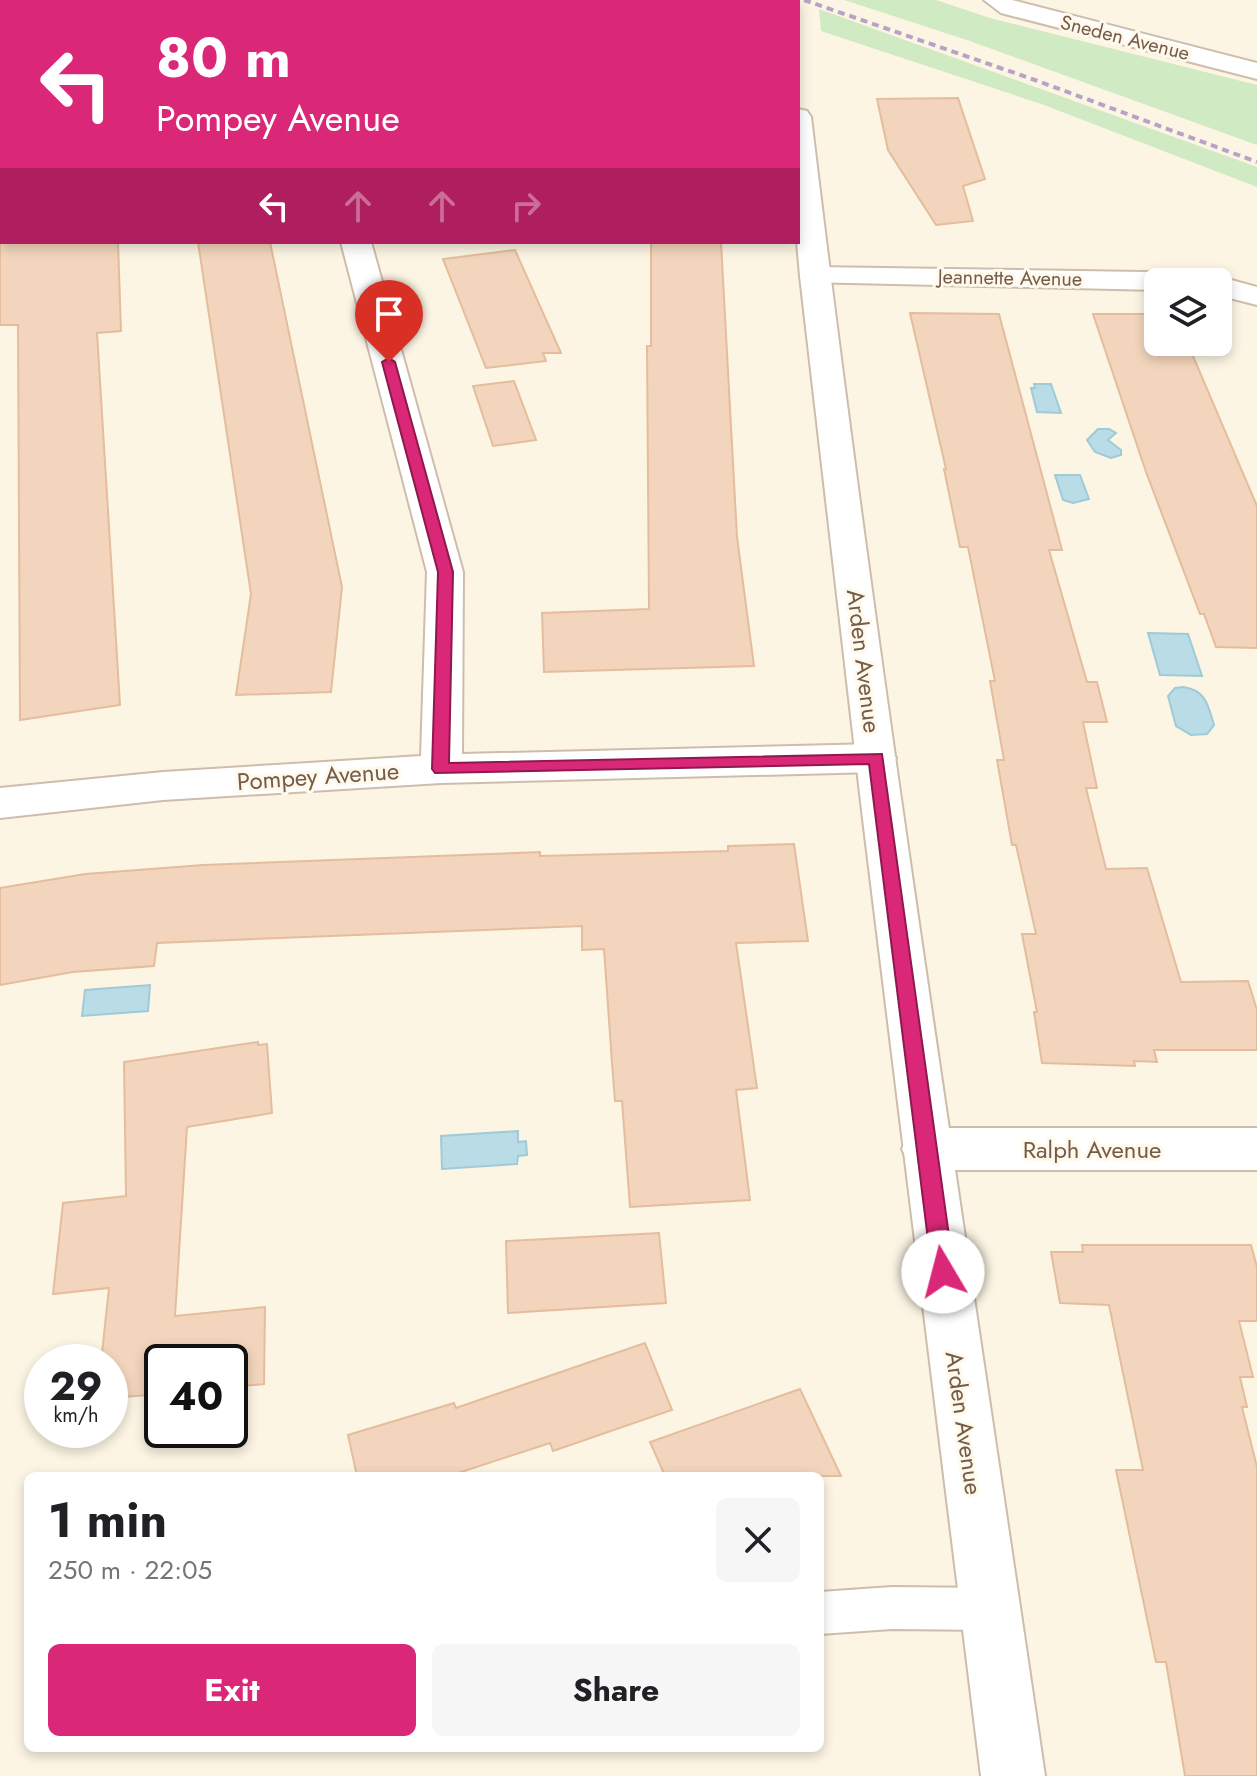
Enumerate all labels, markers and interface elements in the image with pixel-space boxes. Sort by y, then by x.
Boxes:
street label: Sneden Avenue [1057,8,1193,68]
text: 80 m [156,17,291,98]
icon: left [24,32,128,136]
text: Pompey Avenue [156,92,400,144]
icon: left [252,184,296,228]
icon: ahead [336,184,380,228]
icon: ahead [420,184,464,228]
icon: right [504,184,548,228]
street label: Jeannette Avenue [935,262,1082,294]
map controls [1144,268,1232,356]
button: layers [1144,268,1232,356]
pin [355,280,423,362]
icon: arrive [367,292,411,336]
street label: Arden Avenue [838,587,890,735]
street label: Pompey Avenue [236,753,400,799]
street label: Ralph Avenue [1023,1132,1161,1167]
position arrow [901,1230,985,1314]
speed limit sign: 40 [144,1344,248,1448]
street label: Arden Avenue [937,1349,991,1497]
text: 29 [50,1357,103,1415]
text: km/h [53,1401,99,1430]
text: 1 min [48,1486,167,1555]
button: close [716,1498,800,1582]
text: 250 m · 22:05 [48,1551,212,1589]
button: Exit [48,1644,416,1736]
button: Share [432,1644,800,1736]

